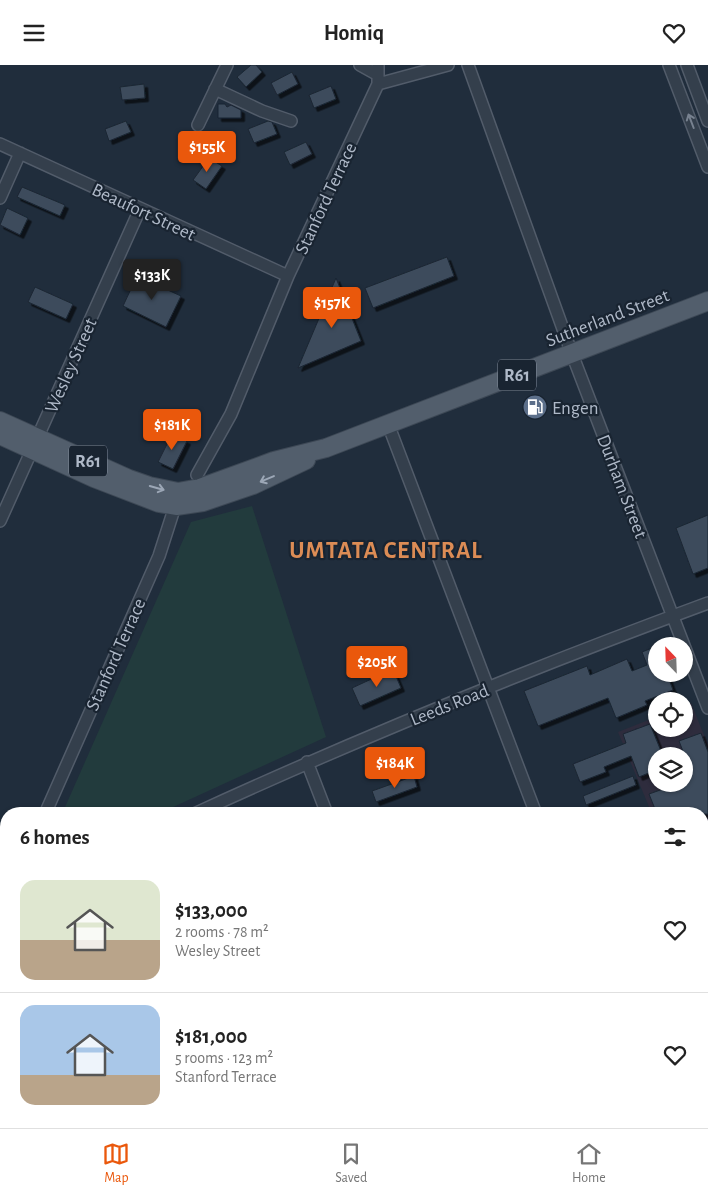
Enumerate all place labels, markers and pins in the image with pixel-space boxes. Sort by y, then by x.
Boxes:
pin: $155K [172,131,242,173]
pin: $133K [117,259,187,301]
pin: $157K [297,287,367,329]
fuel station icon: Engen [522,394,548,420]
place label: Engen [552,399,599,418]
pin: $181K [137,409,207,451]
pin: $205K [342,645,412,688]
pin: $184K [360,747,430,789]

